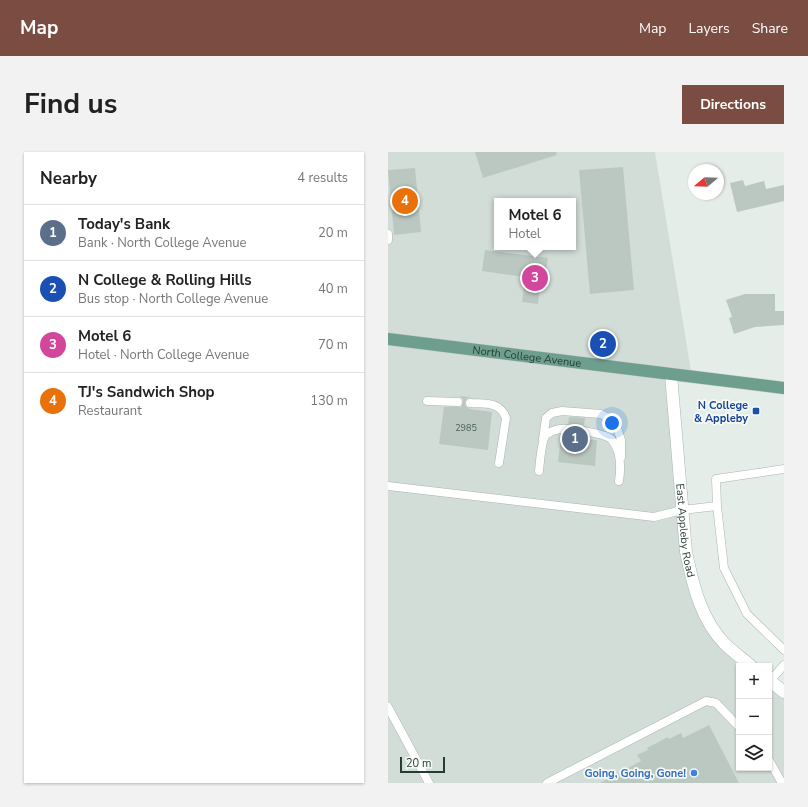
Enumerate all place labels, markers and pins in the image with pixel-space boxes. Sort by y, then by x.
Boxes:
pin: 4 [392,186,418,216]
pin: 3 [522,263,548,293]
pin: 2 [590,329,616,359]
place label: N College & Appleby [694,398,748,426]
marker: N College & Appleby [751,406,761,416]
pin: 1 [562,424,588,454]
place label: Going, Going, Gone! [584,766,686,781]
marker: Going, Going, Gone! [689,768,699,778]

